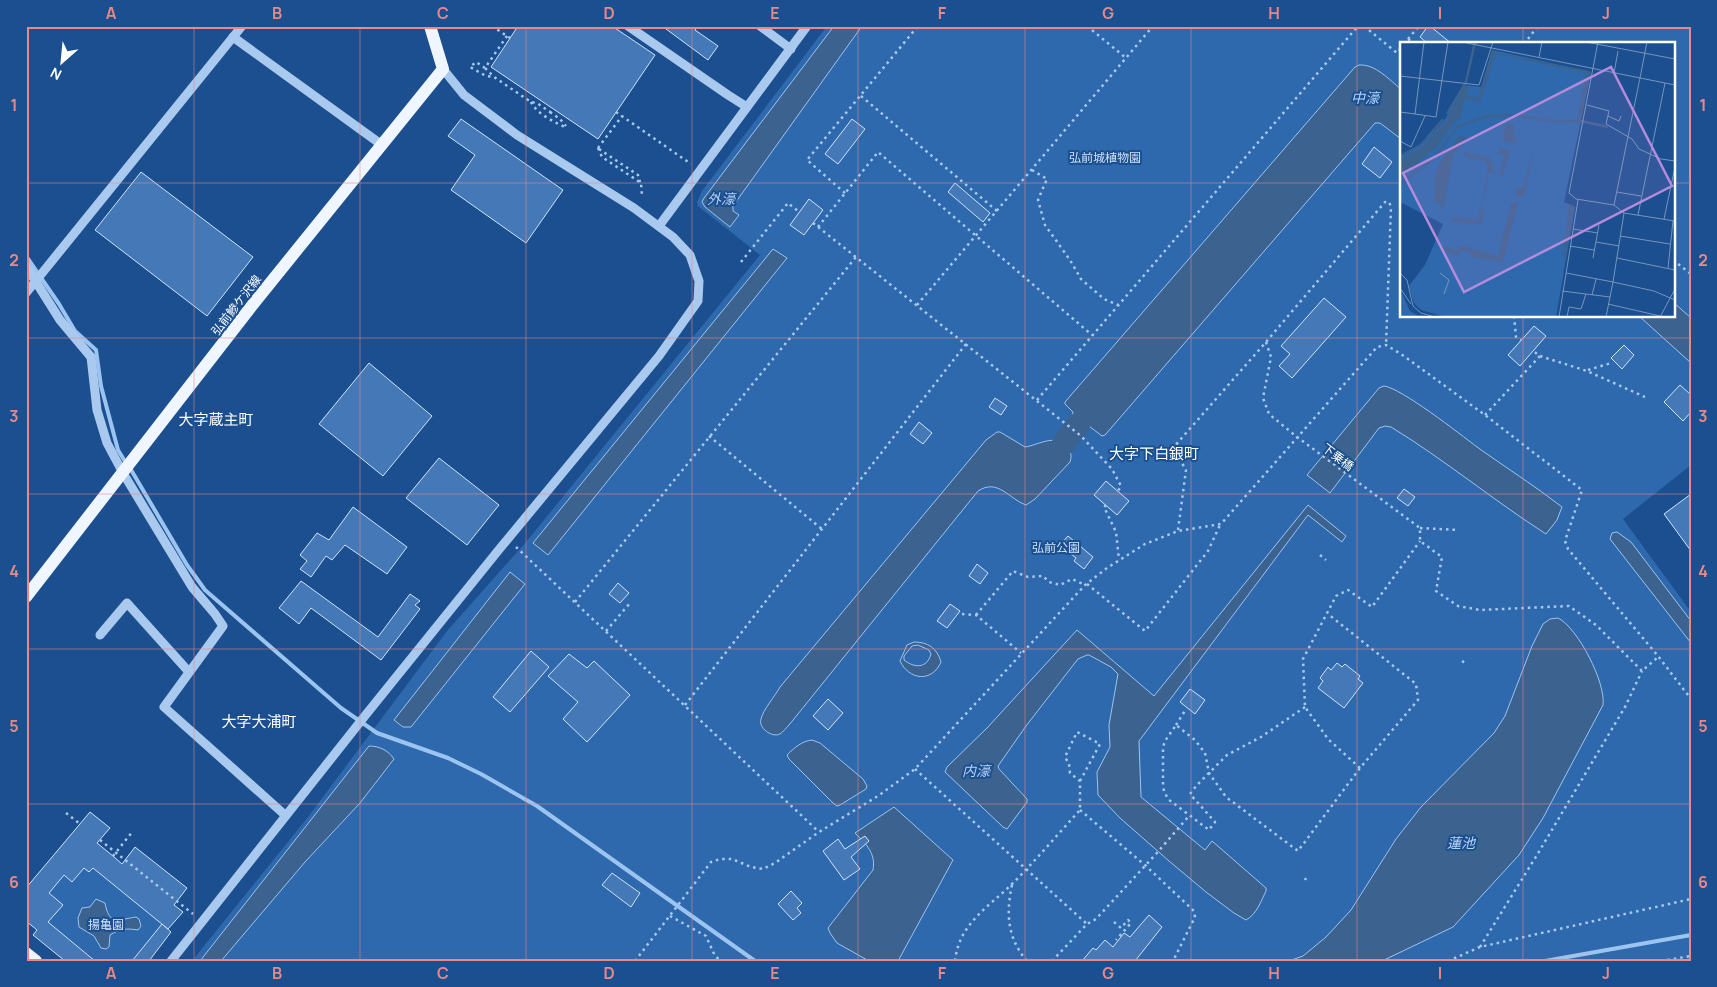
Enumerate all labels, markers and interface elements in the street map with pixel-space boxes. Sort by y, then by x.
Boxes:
text: A [106,2,117,24]
text: B [272,2,282,24]
text: C [437,2,449,24]
text: D [603,2,615,24]
text: E [770,2,780,24]
text: F [938,2,947,24]
text: G [1102,2,1114,24]
text: H [1268,2,1280,24]
text: I [1438,2,1442,24]
text: J [1602,2,1610,24]
north arrow [38,38,88,88]
inset map [1400,42,1674,318]
text: N [47,63,65,85]
water label: 中濠 [1351,88,1381,107]
text: 1 [10,94,18,116]
text: 1 [1699,94,1707,116]
park label: 弘前城植物園 [1069,149,1141,166]
water label: 外濠 [707,189,737,208]
text: 2 [9,249,19,271]
text: 2 [1698,249,1708,271]
street label: 弘前鰺ケ沢線 [207,271,265,339]
text: 3 [9,405,19,427]
text: 3 [1698,405,1708,427]
district label: 大字蔵主町 [178,409,254,430]
street label: 下乗橋 [1319,439,1357,475]
district label: 大字下白銀町 [1109,443,1199,464]
park label: 弘前公園 [1032,539,1080,556]
text: 4 [9,560,19,582]
text: 4 [1698,560,1708,582]
district label: 大字大浦町 [221,711,297,732]
text: 5 [9,715,19,737]
text: 5 [1698,715,1708,737]
water label: 内濠 [962,761,992,780]
water label: 蓮池 [1447,833,1477,852]
text: 6 [9,871,19,893]
text: 6 [1698,871,1708,893]
park label: 揚亀園 [88,916,124,933]
text: A [106,962,117,984]
text: B [272,962,282,984]
text: C [437,962,449,984]
text: D [603,962,615,984]
text: E [770,962,780,984]
text: F [938,962,947,984]
text: G [1102,962,1114,984]
text: H [1268,962,1280,984]
text: I [1438,962,1442,984]
text: J [1602,962,1610,984]

